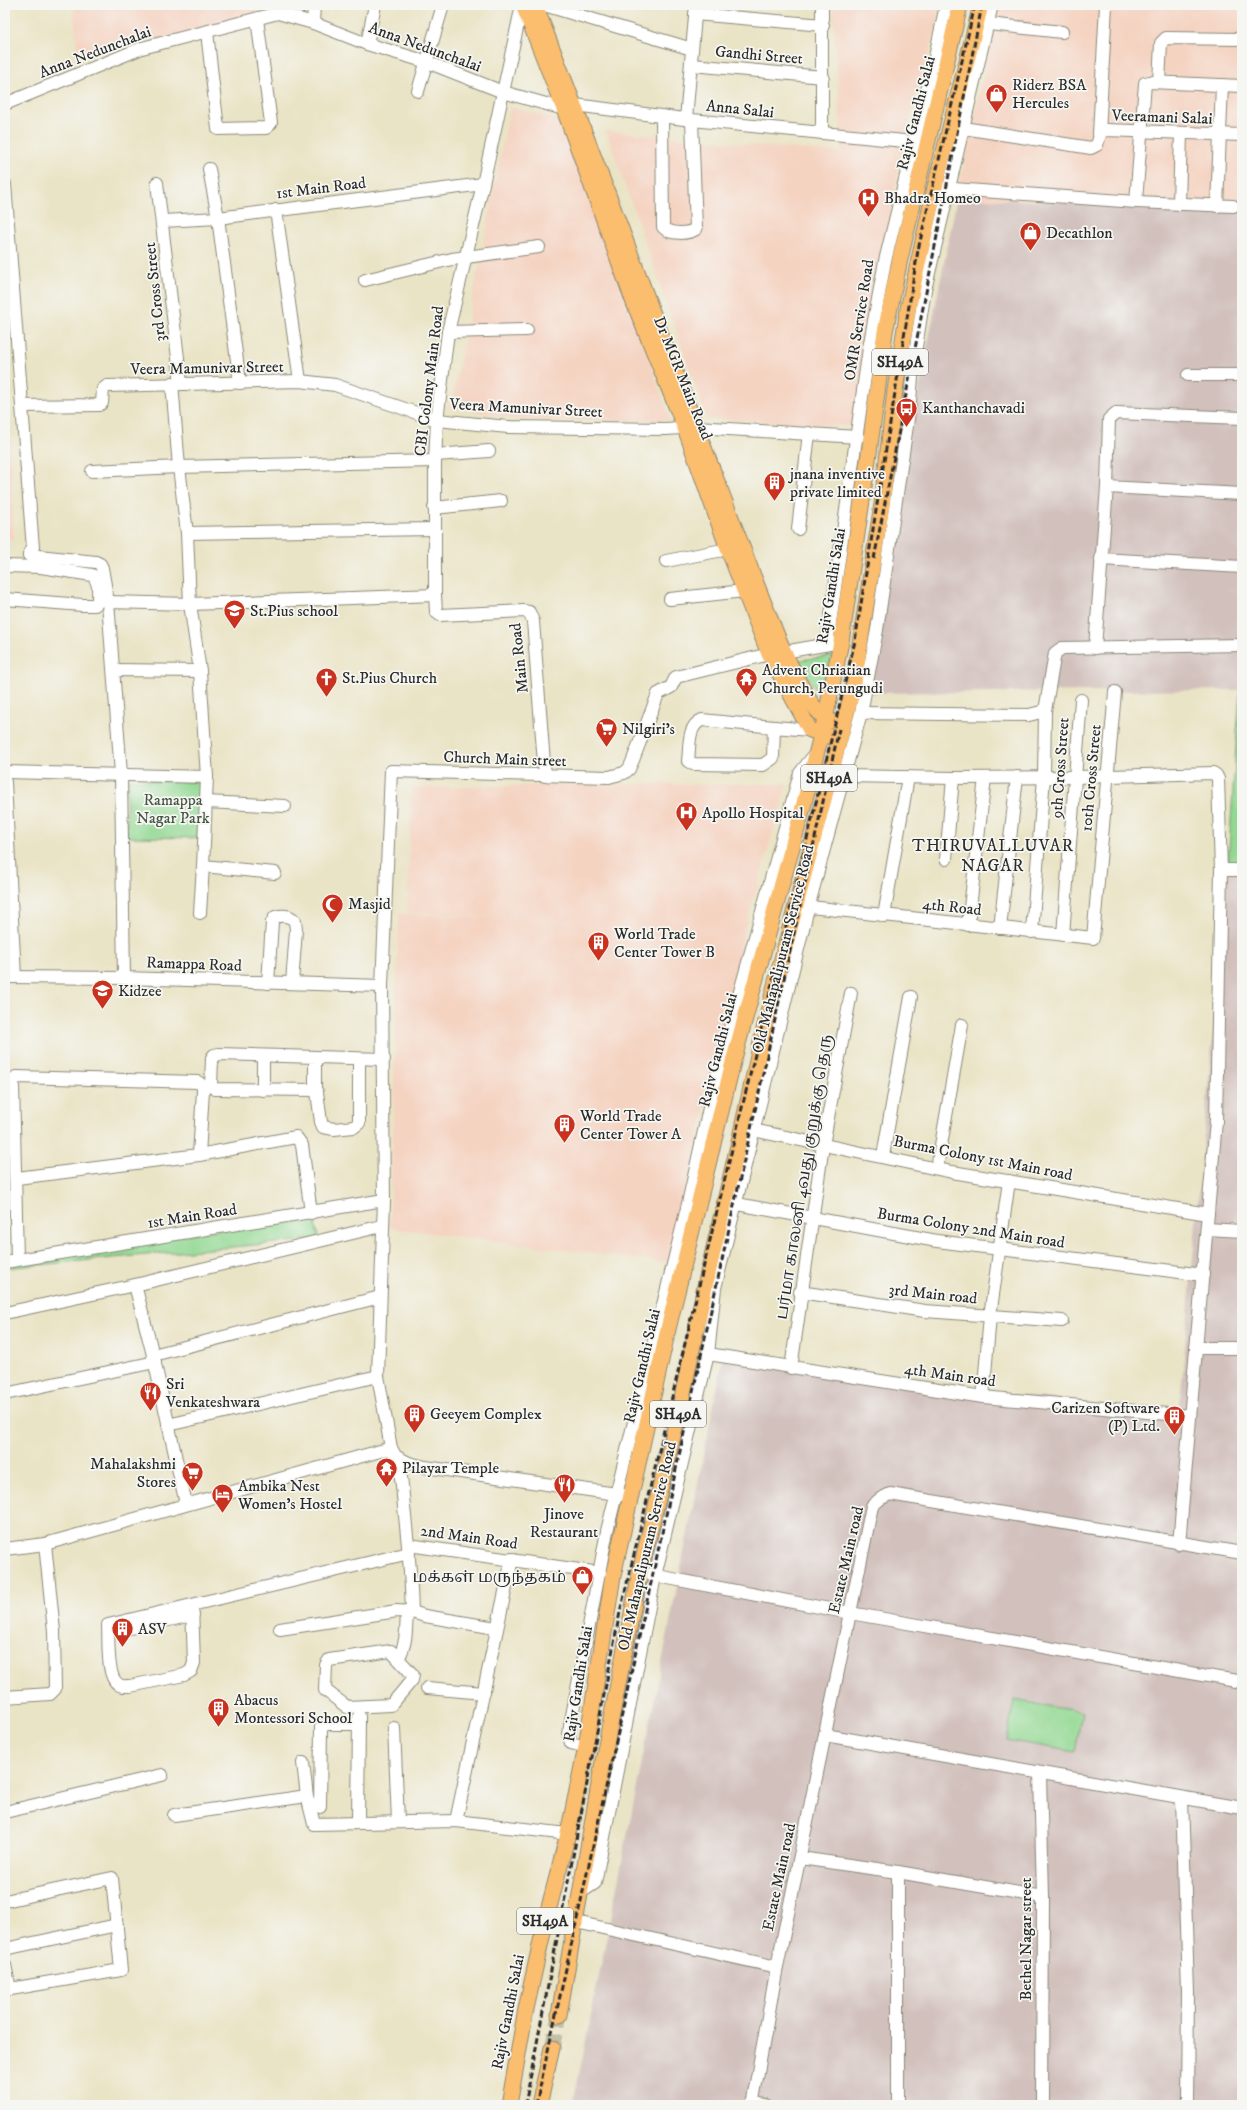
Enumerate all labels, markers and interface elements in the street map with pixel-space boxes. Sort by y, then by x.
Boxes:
street label: Anna Nedunchalai [366,17,484,77]
street label: Anna Nedunchalai [36,21,154,83]
street label: Gandhi Street [714,41,804,69]
street label: Rajiv Gandhi Salai [892,54,940,172]
place label: Riderz BSA Hercules [1012,75,1087,113]
shop icon: Riderz BSA Hercules [984,81,1010,114]
street label: Anna Salai [705,95,775,123]
street label: Veeramani Salai [1110,105,1213,129]
street label: 1st Main Road [275,173,367,203]
hospital icon: Bhadra Homeo [856,185,882,218]
place label: Bhadra Homeo [884,188,981,208]
shop icon: Decathlon [1017,220,1043,253]
place label: Decathlon [1046,223,1113,243]
street label: 3rd Cross Street [140,241,170,343]
street label: OMR Service Road [840,258,878,382]
street label: CBI Colony Main Road [410,305,448,457]
street label: Dr MGR Main Road [649,313,717,443]
road number: SH49A [872,349,928,375]
street label: Veera Mamunivar Street [129,357,284,379]
street label: Veera Mamunivar Street [448,394,603,422]
bus stop icon: Kanthanchavadi [894,395,920,428]
place label: Kanthanchavadi [922,398,1025,418]
place label: jnana inventive private limited [787,464,885,502]
building icon: jnana inventive private limited [762,470,788,503]
street label: Rajiv Gandhi Salai [812,527,850,645]
school or university icon: St.Pius school [222,598,248,631]
place label: St.Pius school [250,601,338,621]
street label: Main Road [505,622,533,694]
place label: Advent Chriatian Church, Perungudi [762,660,883,698]
church icon: St.Pius Church [314,665,340,698]
temple icon: Advent Chriatian Church, Perungudi [733,666,759,699]
place label: St.Pius Church [342,668,438,688]
supermarket icon: Nilgiri's [594,716,620,749]
street label: 9th Cross Street [1046,717,1074,820]
place label: Nilgiri's [622,719,675,739]
street label: 10th Cross Street [1076,724,1106,832]
street label: Church Main street [443,747,567,771]
road number: SH49A [801,765,857,791]
park label: Ramappa Nagar Park [136,790,210,828]
hospital icon: Apollo Hospital [673,800,699,833]
place label: Apollo Hospital [702,803,804,823]
district label: THIRUVALLUVAR NAGAR [912,835,1074,877]
street label: Old Mahapalipuram Service Road [747,843,819,1055]
mosque icon: Masjid [319,891,345,924]
place label: Masjid [348,894,391,914]
street label: 4th Road [921,894,983,920]
place label: World Trade Center Tower B [613,924,715,962]
building icon: World Trade Center Tower B [585,930,611,963]
street label: Ramappa Road [146,952,242,976]
school or university icon: Kidzee [89,978,115,1011]
place label: Kidzee [118,981,162,1001]
street label: Rajiv Gandhi Salai [694,991,742,1109]
street label: பர்மா காலனி 4வது குறுக்கு தெரு [772,1033,837,1321]
place label: World Trade Center Tower A [579,1106,682,1144]
building icon: World Trade Center Tower A [552,1112,578,1145]
street label: Burma Colony 1st Main road [892,1131,1074,1185]
street label: 1st Main Road [146,1199,238,1233]
street label: Burma Colony 2nd Main road [876,1203,1066,1253]
street label: 3rd Main road [888,1279,978,1309]
street label: Rajiv Gandhi Salai [619,1307,665,1425]
street label: 4th Main road [903,1359,997,1391]
place label: Sri Venkateshwara [165,1374,260,1412]
restaurant icon: Sri Venkateshwara [137,1380,163,1413]
place label: Carizen Software (P) Ltd. [1051,1398,1160,1436]
building icon: Geeyem Complex [402,1401,428,1434]
road number: SH49A [650,1401,706,1427]
place label: Geeyem Complex [430,1404,542,1424]
building icon: Carizen Software (P) Ltd. [1162,1404,1188,1437]
street label: Old Mahapalipuram Service Road [613,1439,681,1653]
place label: Mahalakshmi Stores [90,1454,176,1492]
temple icon: Pilayar Temple [374,1455,400,1488]
place label: Pilayar Temple [402,1458,500,1478]
supermarket icon: Mahalakshmi Stores [179,1460,205,1493]
restaurant icon: Jinove Restaurant [551,1471,577,1504]
place label: Ambika Nest Women's Hostel [237,1476,342,1514]
hotel icon: Ambika Nest Women's Hostel [209,1482,235,1515]
place label: Jinove Restaurant [530,1504,598,1542]
street label: Estate Main road [824,1504,868,1616]
street label: 2nd Main Road [419,1520,519,1554]
shop icon: மக்கள் மருந்தகம் [569,1564,595,1597]
place label: மக்கள் மருந்தகம் [412,1567,566,1587]
building icon: ASV [110,1616,136,1649]
place label: ASV [138,1619,168,1639]
street label: Rajiv Gandhi Salai [559,1625,597,1743]
place label: Abacus Montessori School [234,1690,352,1728]
building icon: Abacus Montessori School [205,1696,231,1729]
street label: Estate Main road [758,1821,800,1933]
street label: Bethel Nagar street [1016,1877,1036,2001]
road number: SH49A [517,1908,573,1934]
street label: Rajiv Gandhi Salai [487,1953,529,2071]

